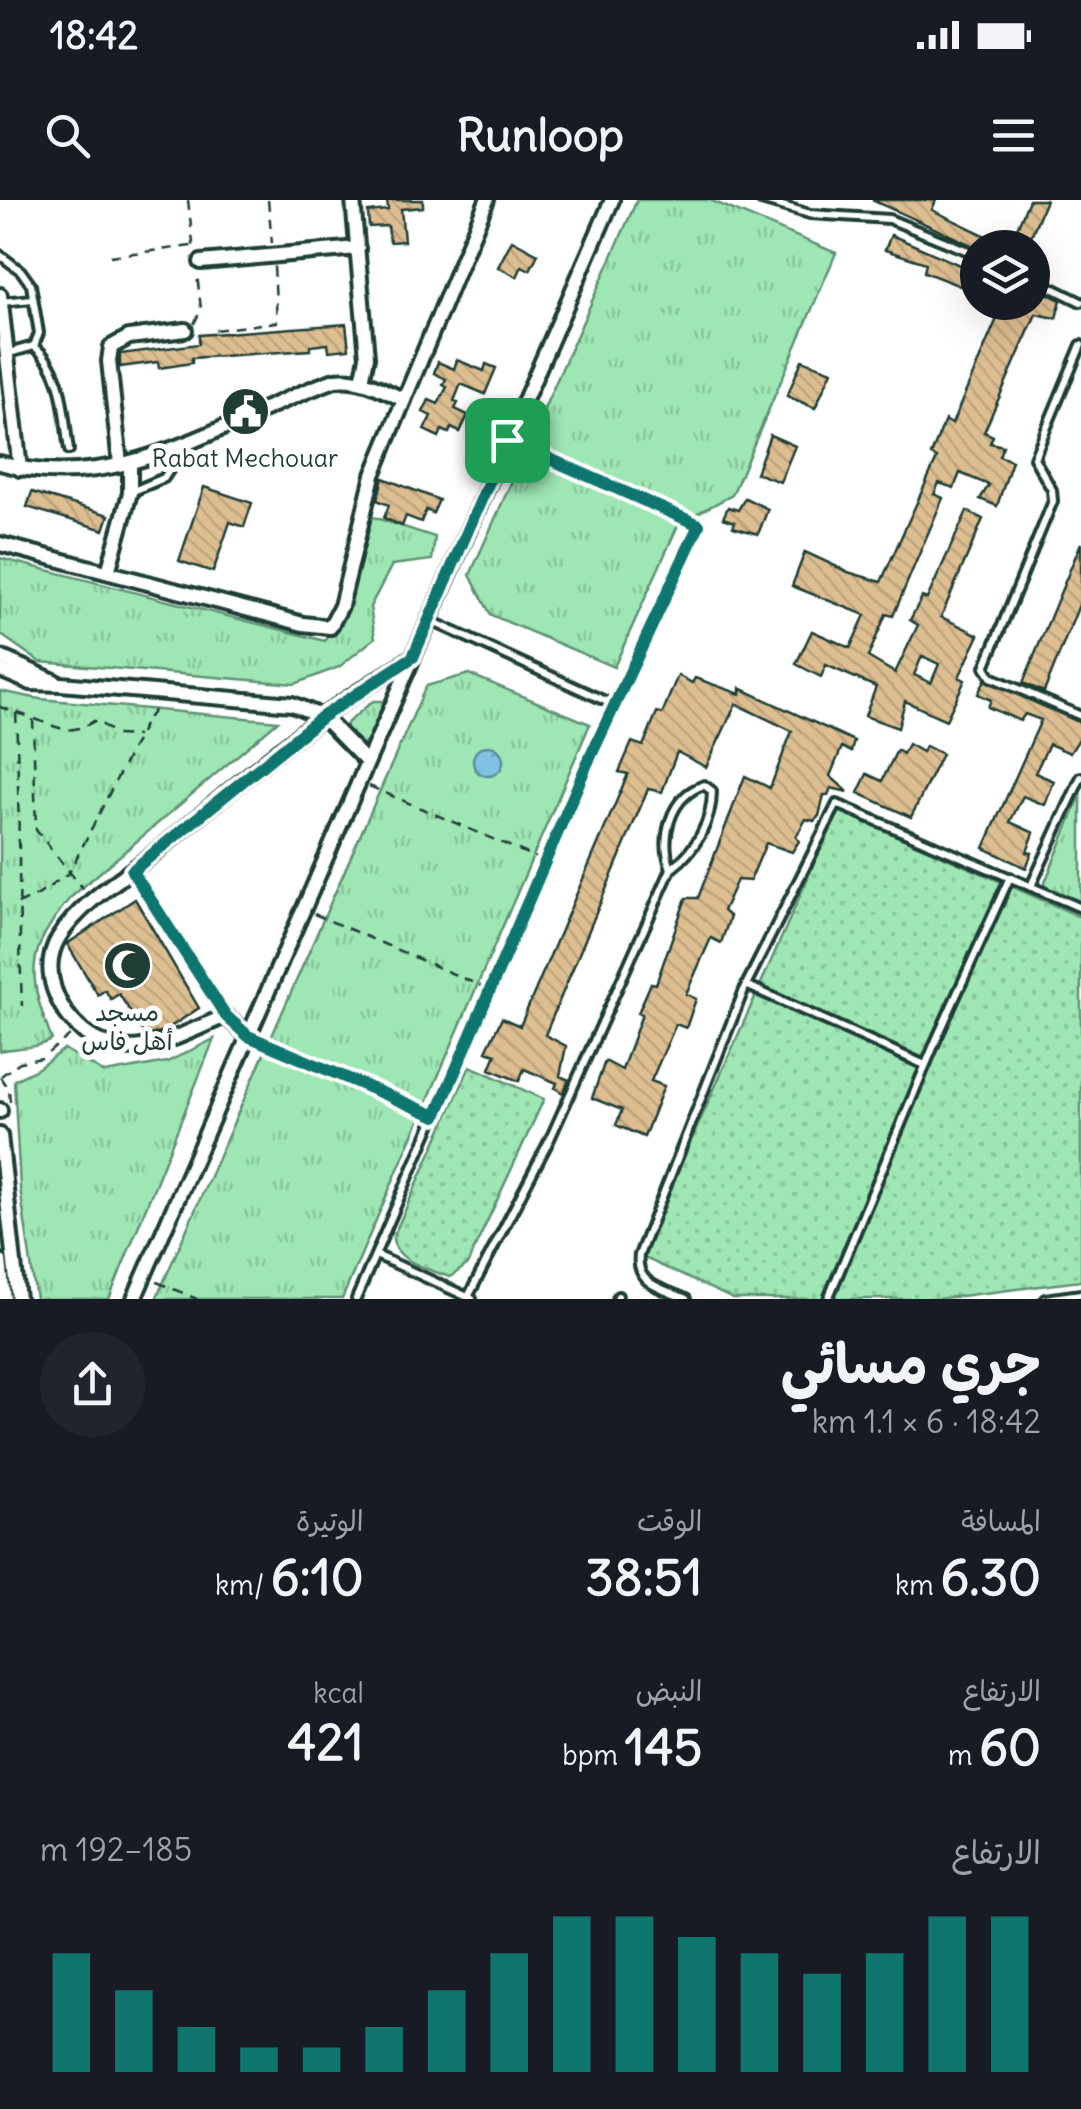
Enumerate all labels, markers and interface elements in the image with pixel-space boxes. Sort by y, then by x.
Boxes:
text: 18:42 [50,12,138,59]
text: Runloop [457,107,624,163]
icon: search [40,108,95,163]
icon: menu [986,108,1041,163]
map controls [960,230,1050,320]
button: layers [960,230,1050,320]
public building icon: Rabat Mechouar [219,386,271,438]
pin [465,398,550,483]
icon: arrive [480,413,535,468]
place label: Rabat Mechouar [152,442,338,474]
mosque icon: مسجد أهل فاس [101,940,153,992]
place label: مسجد أهل فاس [81,996,173,1057]
text: جري مسائي [781,1329,1041,1398]
button: share [40,1332,145,1437]
text: 18:42 · 6 × 1.1 km [812,1401,1041,1442]
text: الوتيرة [296,1503,364,1539]
text: الوقت [637,1503,702,1539]
text: المسافة [961,1503,1041,1539]
text: 6:10 [271,1546,364,1609]
text: 38:51 [585,1546,702,1609]
text: 6.30 [941,1546,1041,1609]
text: /km [215,1567,271,1603]
text: km [895,1567,941,1603]
text: النبض [635,1673,702,1709]
text: الارتفاع [962,1673,1041,1709]
text: kcal [313,1675,364,1711]
text: 421 [288,1711,364,1774]
text: 145 [625,1716,702,1779]
text: 60 [979,1716,1041,1779]
text: bpm [562,1737,625,1773]
text: m [948,1737,979,1773]
text: 185–192 m [40,1829,192,1870]
text: الارتفاع [951,1832,1041,1873]

